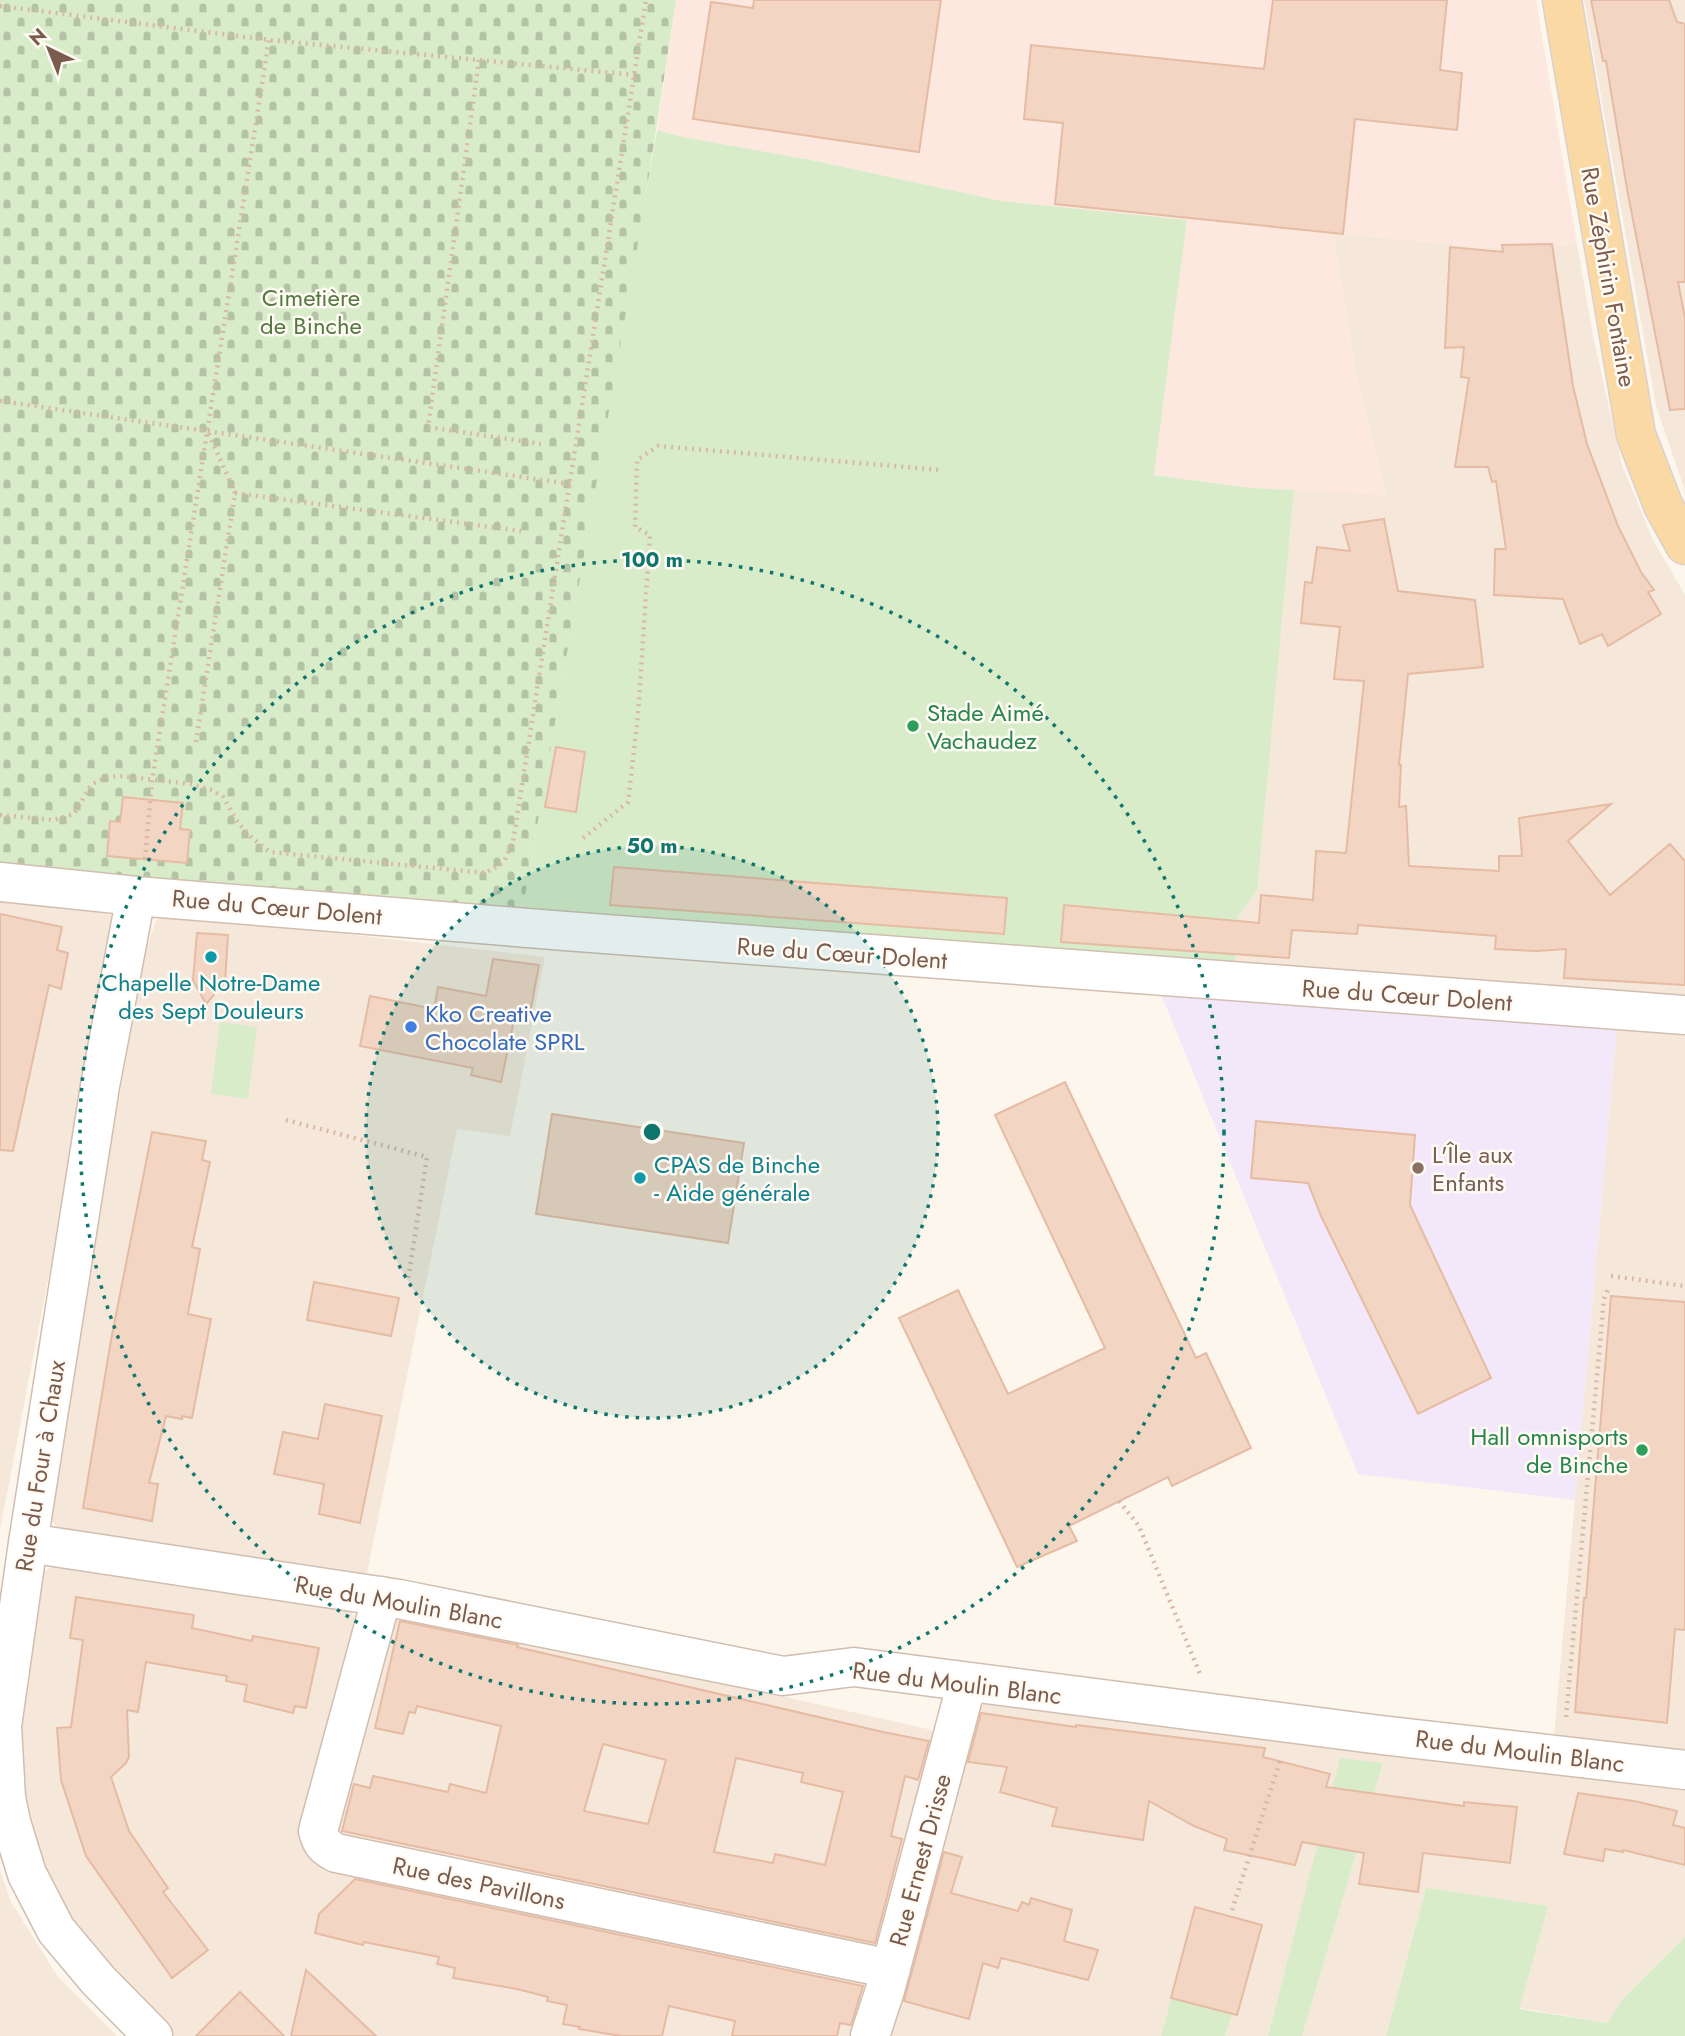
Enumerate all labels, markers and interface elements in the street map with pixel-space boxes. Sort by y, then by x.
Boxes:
north arrow [14,14,84,84]
text: N [23,22,52,52]
street label: Rue Zéphirin Fontaine [1572,164,1646,390]
park label: Cimetière de Binche [260,280,362,343]
text: 100 m [621,545,683,575]
place label: Stade Aimé Vachaudez [927,695,1044,758]
marker: Stade Aimé Vachaudez [905,718,921,734]
text: 50 m [627,831,677,861]
street label: Rue du Cœur Dolent [170,880,384,934]
street label: Rue du Cœur Dolent [736,928,949,978]
marker: Chapelle Notre-Dame des Sept Douleurs [203,949,219,965]
place label: Chapelle Notre-Dame des Sept Douleurs [102,965,320,1028]
street label: Rue du Cœur Dolent [1301,970,1514,1020]
place label: Kko Creative Chocolate SPRL [425,996,585,1059]
marker: Kko Creative Chocolate SPRL [403,1019,419,1035]
centre of rings [640,1120,664,1144]
place label: L'Île aux Enfants [1432,1137,1514,1200]
place label: CPAS de Binche - Aide générale [654,1147,820,1210]
marker: L'Île aux Enfants [1410,1160,1426,1176]
marker: CPAS de Binche - Aide générale [632,1170,648,1186]
street label: Rue du Four à Chaux [6,1357,74,1574]
place label: Hall omnisports de Binche [1470,1419,1628,1482]
marker: Hall omnisports de Binche [1634,1442,1650,1458]
street label: Rue du Moulin Blanc [292,1567,506,1637]
street label: Rue du Moulin Blanc [850,1653,1064,1713]
street label: Rue du Moulin Blanc [1413,1721,1627,1781]
street label: Rue Ernest Drisse [880,1770,960,1950]
street label: Rue des Pavillons [389,1848,569,1918]

